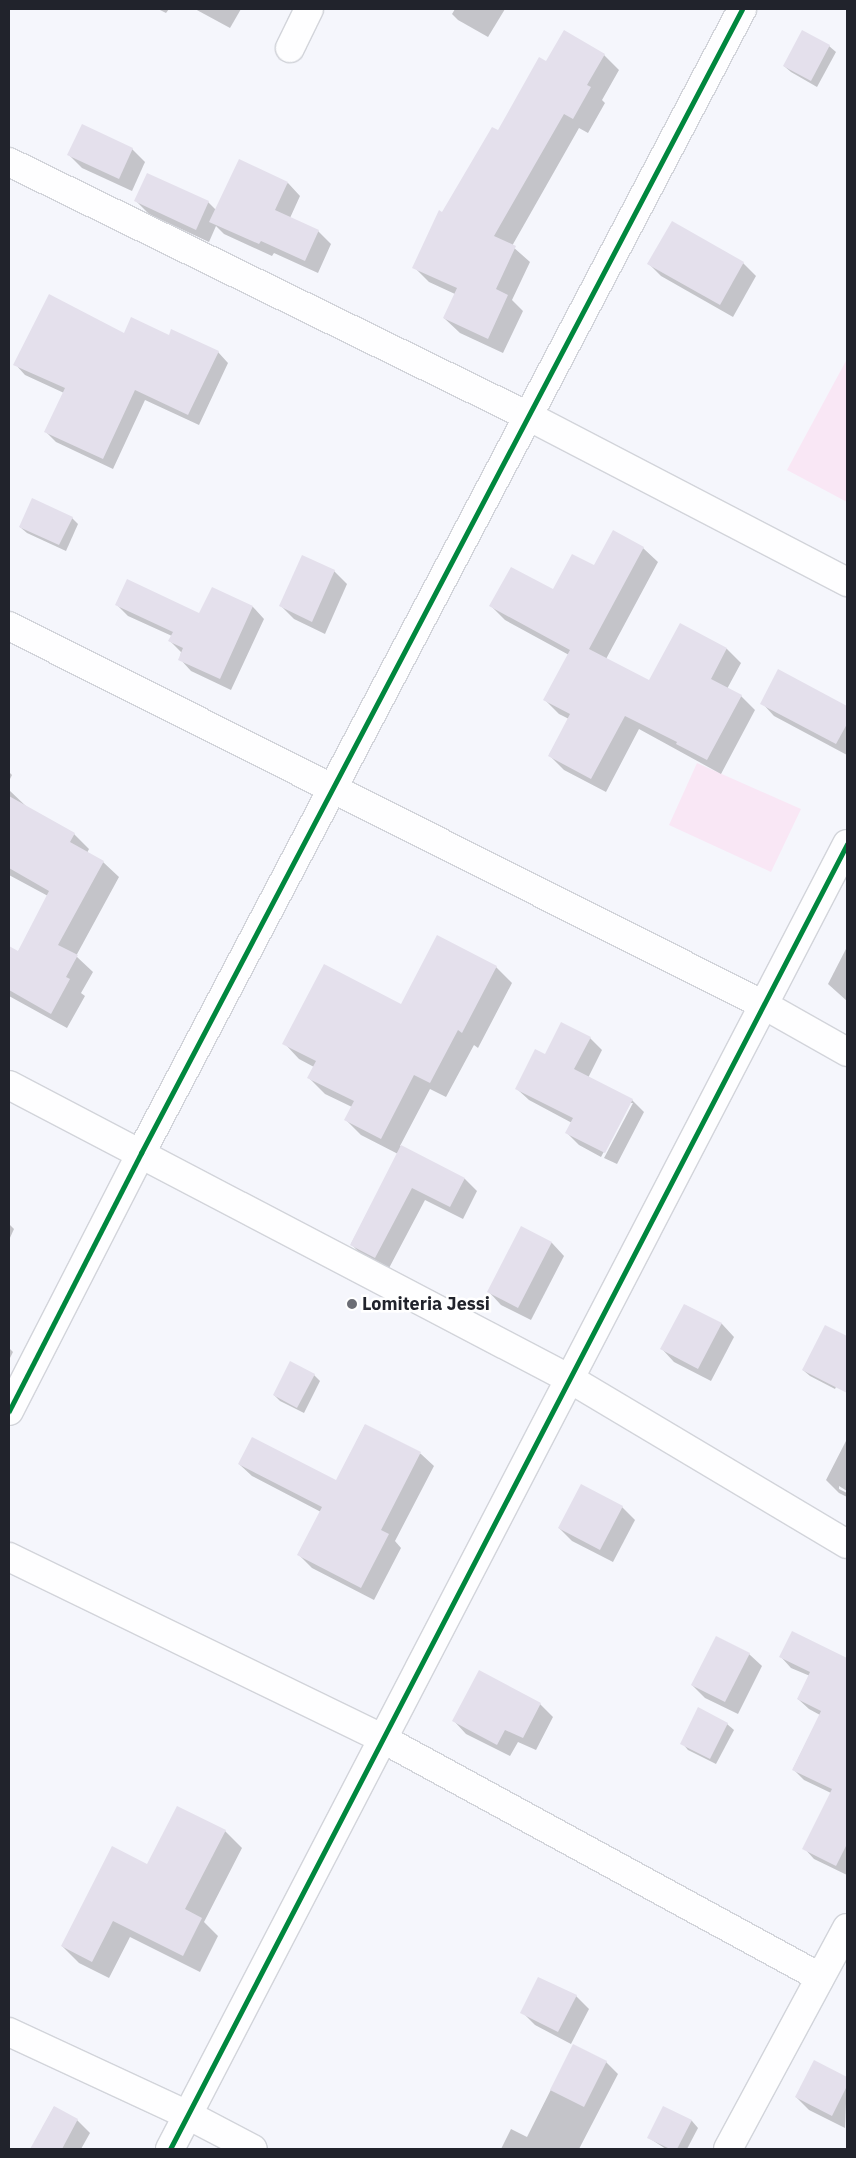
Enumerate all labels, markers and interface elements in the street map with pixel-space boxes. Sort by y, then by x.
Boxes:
place label: Lomiteria Jessi [362,1293,490,1315]
marker: Lomiteria Jessi [346,1298,358,1310]

